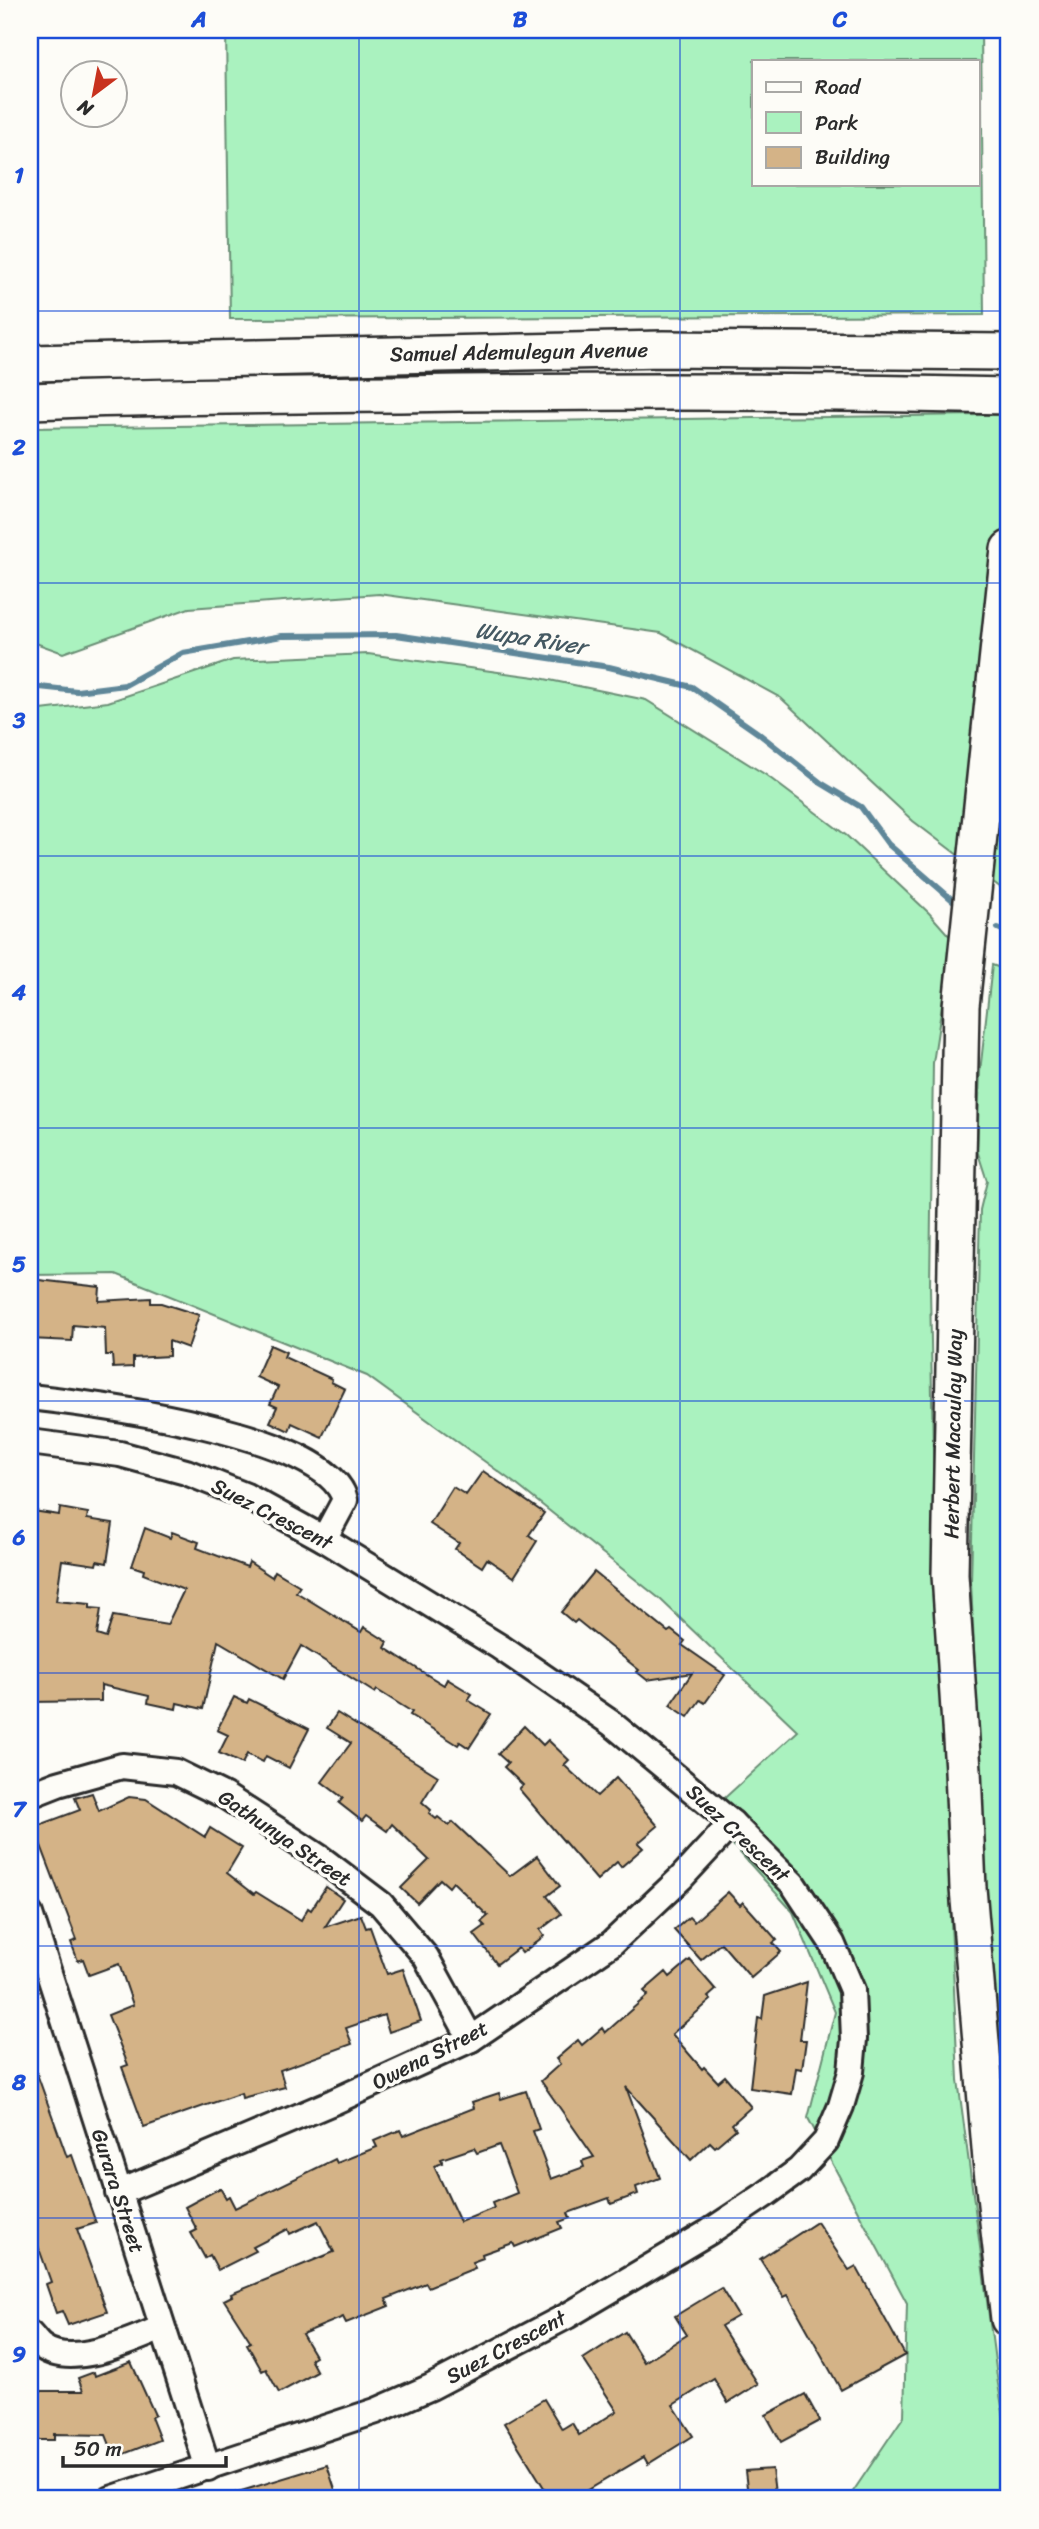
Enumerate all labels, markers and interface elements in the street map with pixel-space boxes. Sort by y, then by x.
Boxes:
text: A [190,0,207,40]
text: B [513,0,528,40]
text: C [832,0,848,40]
north arrow [60,60,130,130]
legend [752,60,979,186]
text: Road [815,68,862,106]
text: N [70,90,100,126]
text: Park [815,104,858,142]
text: Building [815,138,891,176]
text: 1 [14,155,24,196]
street label: Samuel Ademulegun Avenue [390,331,649,373]
text: 2 [11,427,26,468]
water label: Wupa River [472,609,593,668]
text: 3 [12,700,26,741]
text: 4 [11,972,27,1013]
text: 5 [12,1244,26,1285]
street label: Herbert Macaulay Way [932,1329,974,1539]
street label: Suez Crescent [204,1467,341,1562]
text: 6 [11,1517,26,1558]
street label: Suez Crescent [677,1774,800,1893]
street label: Gathunya Street [210,1779,360,1897]
text: 7 [12,1789,27,1830]
street label: Owena Street [365,2009,495,2101]
text: 8 [11,2062,26,2103]
street label: Gurara Street [80,2124,156,2258]
street label: Suez Crescent [439,2298,575,2395]
text: 9 [12,2334,26,2375]
scale bar [63,2424,226,2468]
text: 50 m [74,2430,122,2468]

